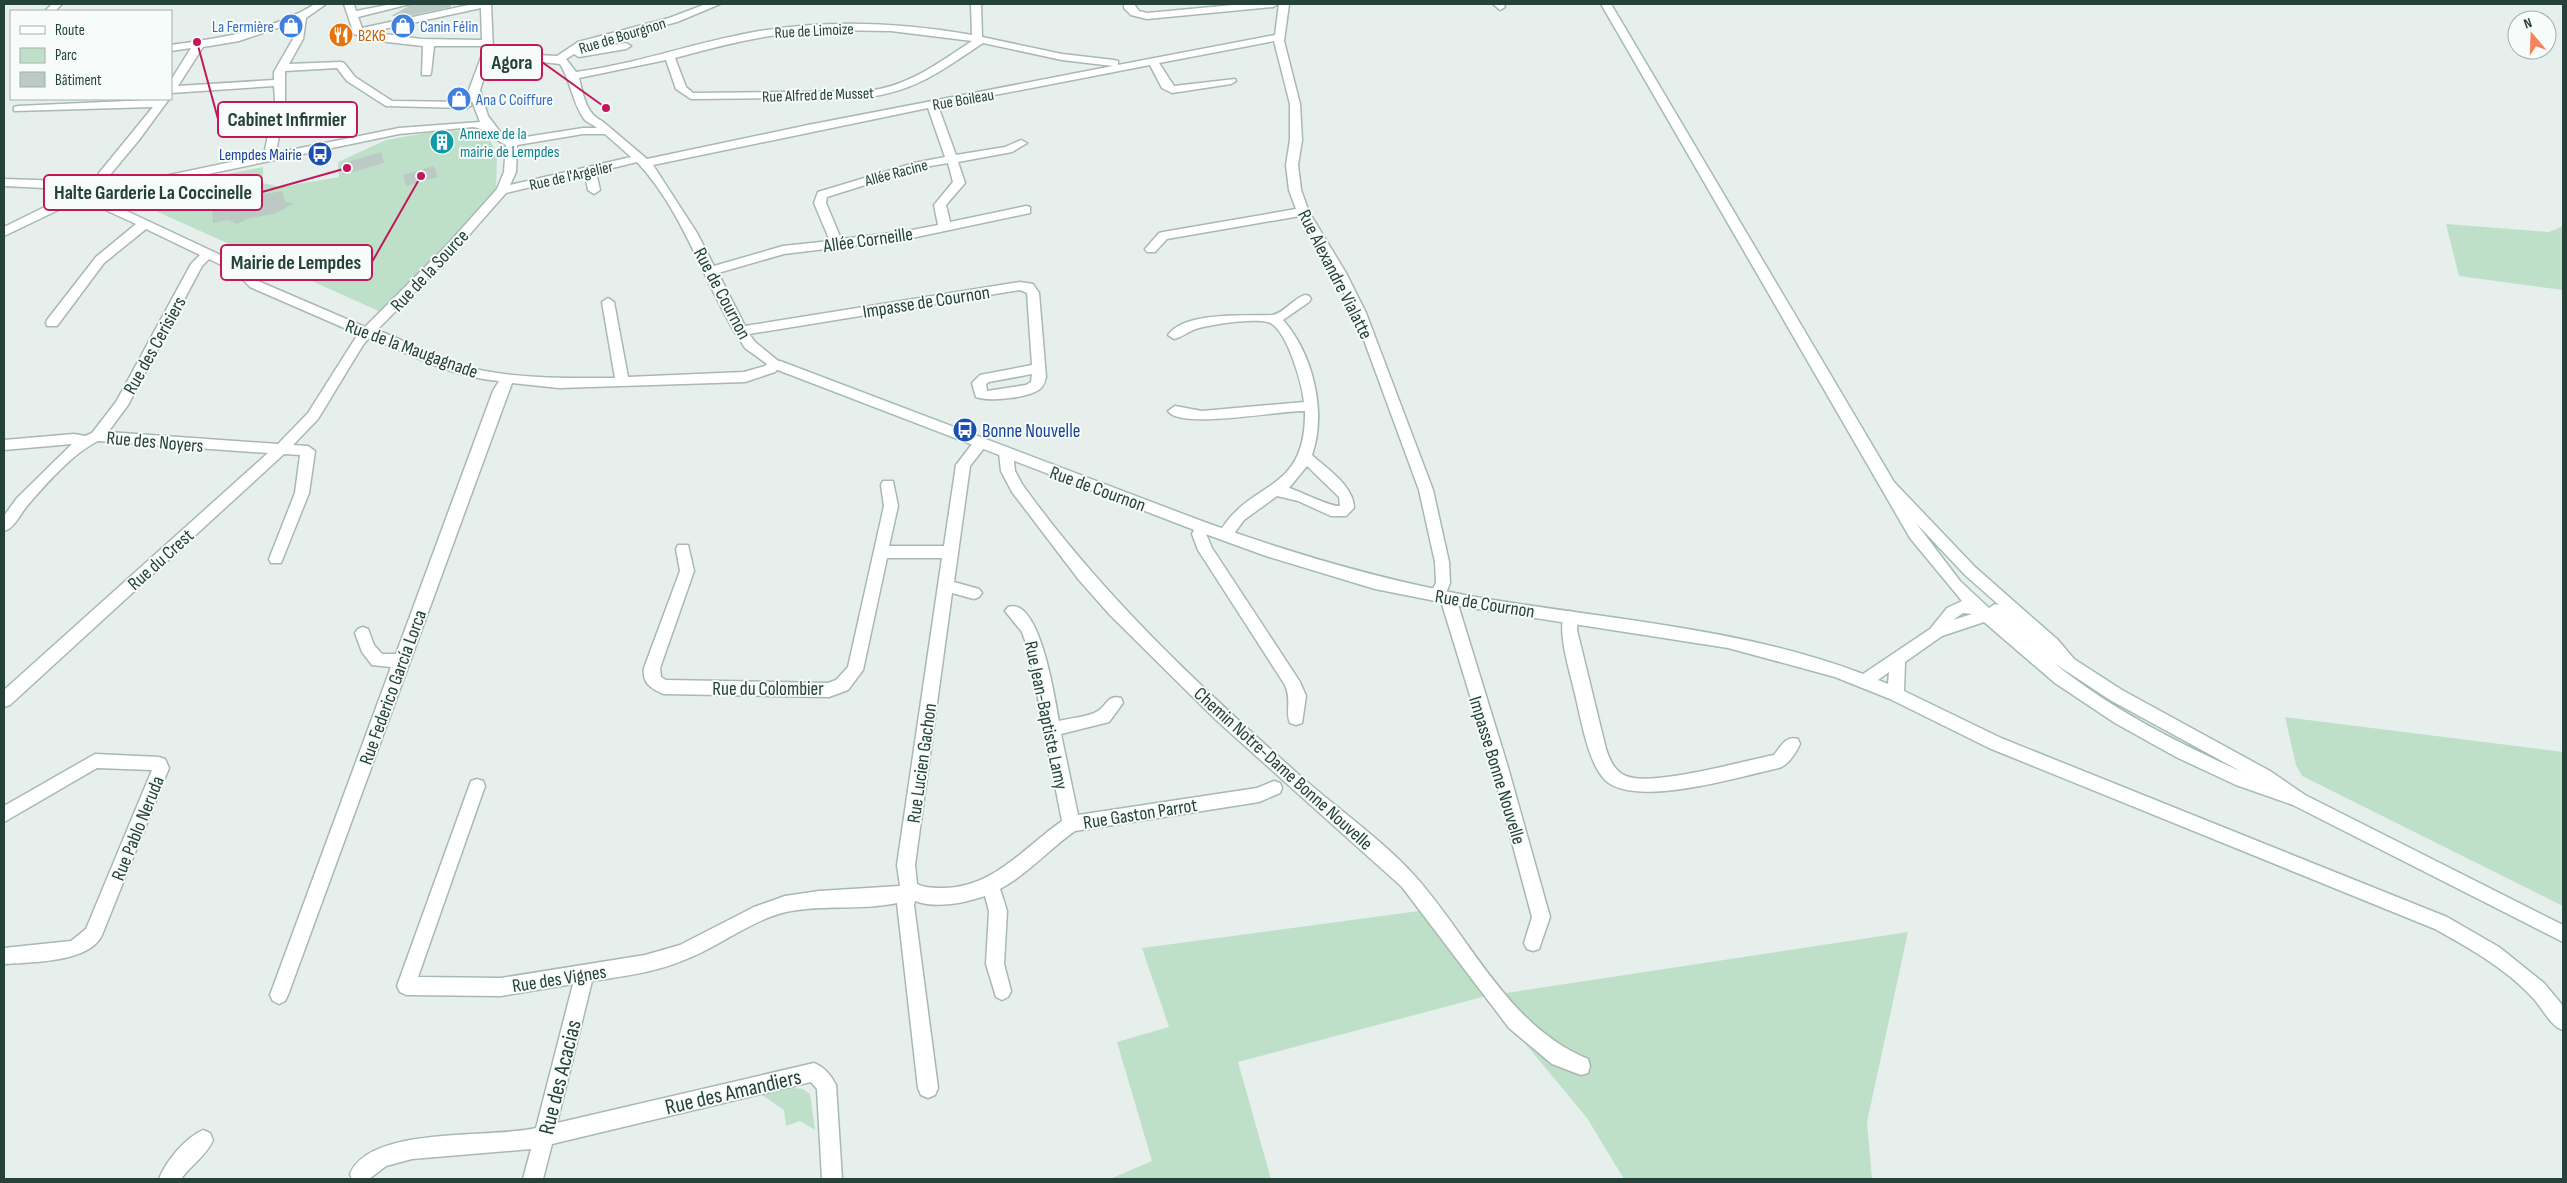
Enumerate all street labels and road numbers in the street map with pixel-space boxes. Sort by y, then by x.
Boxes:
street label: Rue de Bourgnon [577,14,668,59]
street label: Rue de Limoize [774,20,854,43]
street label: Rue Alfred de Musset [762,84,875,107]
street label: Rue Boileau [931,86,995,115]
street label: Allée Racine [862,156,930,191]
street label: Rue de l'Argelier [528,157,616,195]
street label: Rue Alexandre Vialatte [1292,206,1377,343]
street label: Allée Corneille [821,223,914,258]
street label: Rue de la Source [386,225,474,317]
street label: Rue de Cournon [688,244,755,343]
street label: Impasse de Cournon [861,281,991,324]
street label: Rue des Cerisiers [119,293,192,399]
street label: Rue de la Maugagnade [342,315,481,384]
street label: Rue des Noyers [106,427,204,458]
street label: Rue de Cournon [1046,461,1149,517]
street label: Rue du Crest [123,524,199,596]
street label: Rue de Cournon [1433,585,1536,624]
street label: Rue Federico García Lorca [355,607,432,768]
street label: Rue Jean-Baptiste Lamy [1019,639,1073,792]
street label: Rue du Colombier [712,678,824,701]
street label: Chemin Notre-Dame Bonne Nouvelle [1189,683,1377,856]
street label: Impasse Bonne Nouvelle [1463,694,1530,847]
street label: Rue Lucien Gachon [903,702,942,825]
street label: Rue Pablo Neruda [107,773,170,884]
street label: Rue Gaston Parrot [1082,794,1199,835]
street label: Rue des Vignes [510,961,608,998]
street label: Rue des Acacias [533,1017,588,1137]
street label: Rue des Amandiers [663,1064,804,1121]

